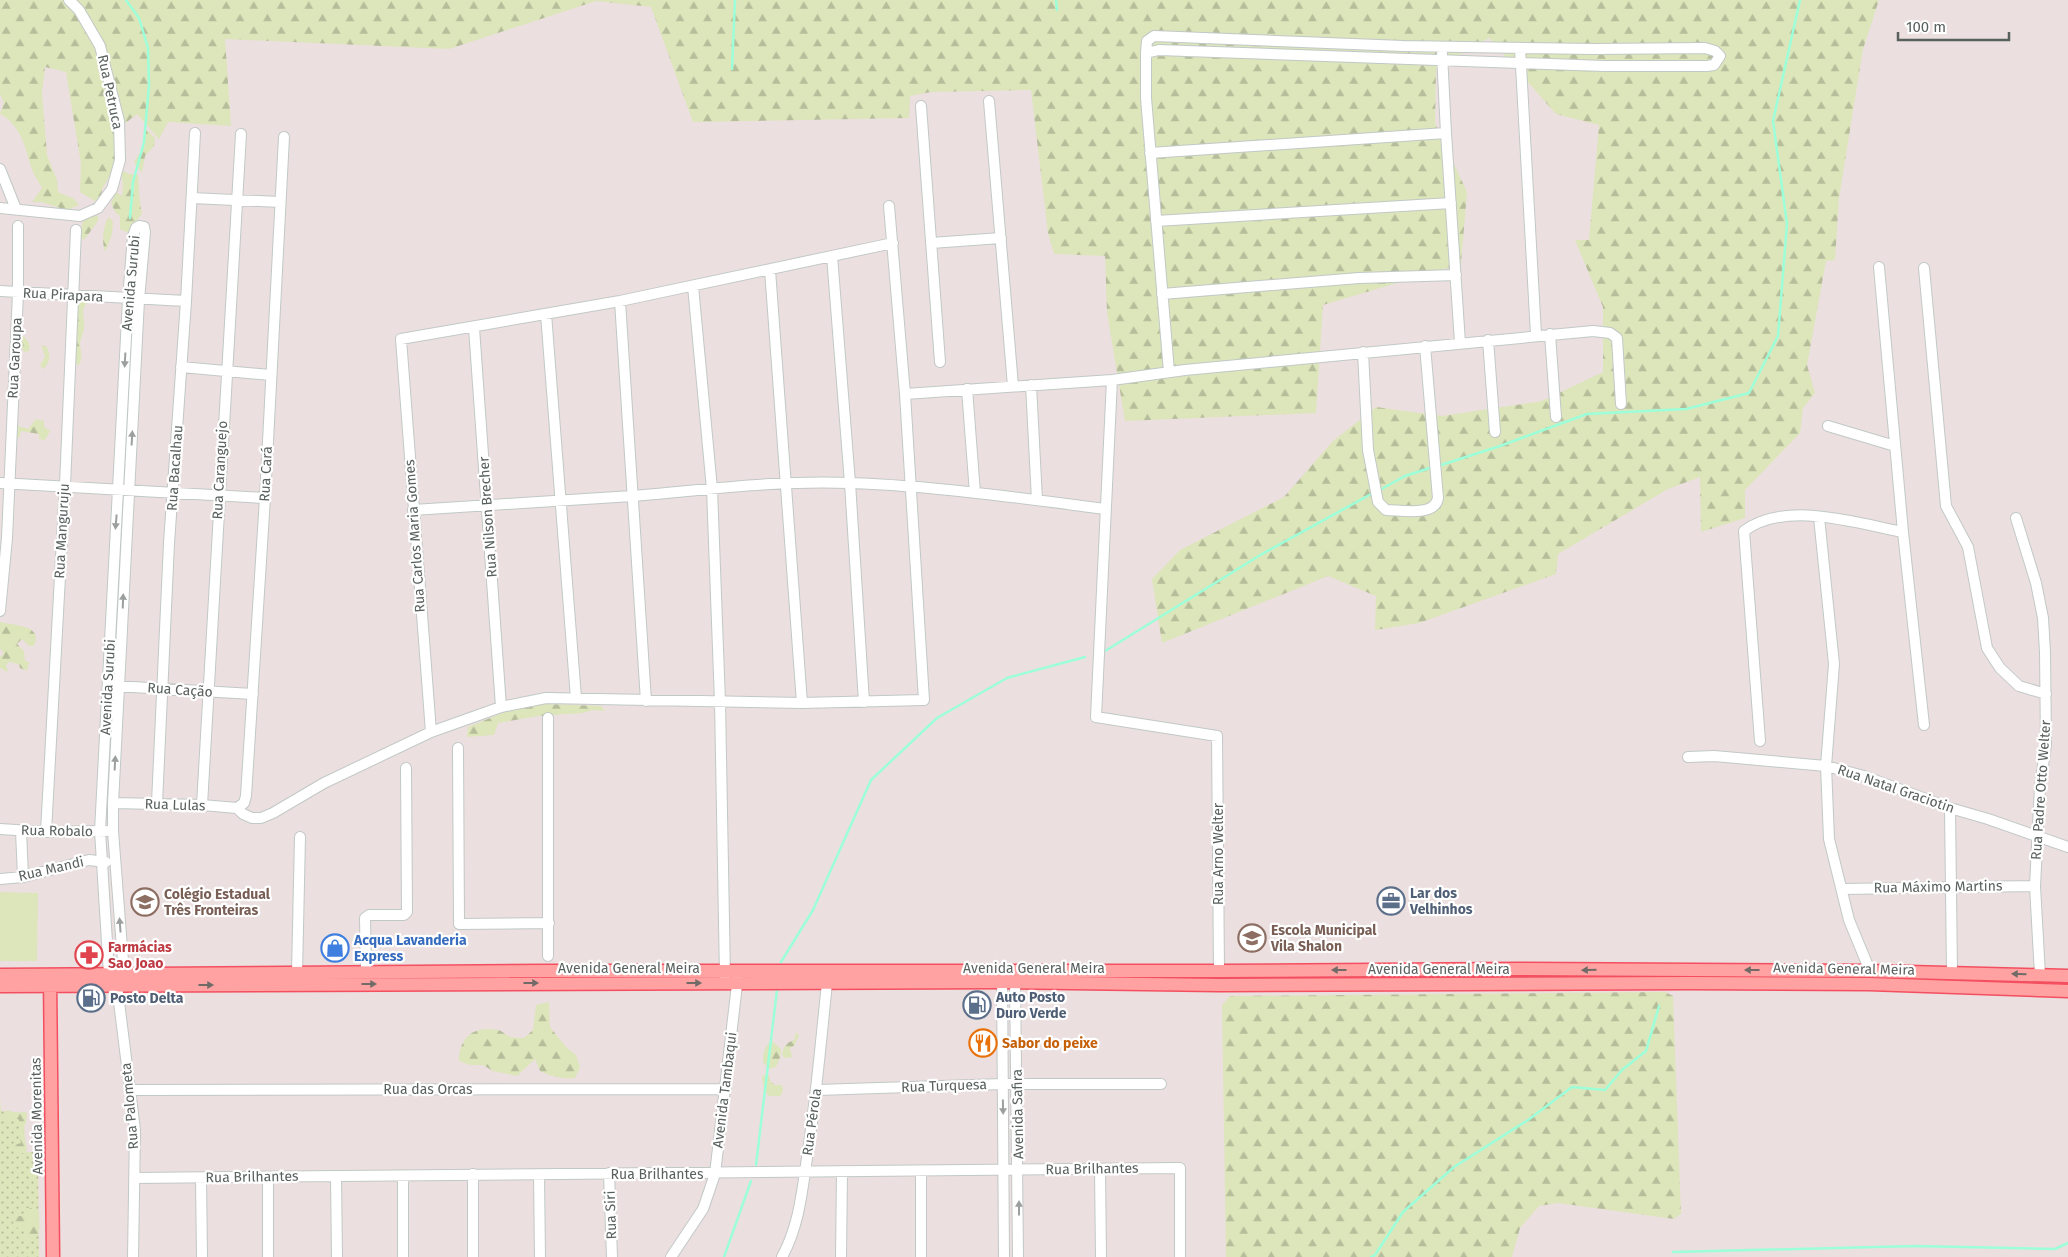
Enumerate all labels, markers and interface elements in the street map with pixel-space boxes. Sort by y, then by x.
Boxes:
scale bar [1898,10,2009,42]
text: 100 m [1906,18,1946,36]
street label: Rua Petruca [94,53,126,131]
street label: Avenida Surubi [118,234,144,332]
street label: Rua Pirapara [22,284,104,306]
street label: Rua Garoupa [4,317,26,399]
one-way arrow [121,352,129,368]
street label: Rua Caranguejo [209,420,231,520]
street label: Rua Bacalhau [164,424,186,512]
one-way arrow [128,430,136,446]
street label: Rua Cará [256,446,276,502]
street label: Rua Nilson Brecher [475,455,501,578]
street label: Rua Carlos Maria Gomes [401,458,429,613]
street label: Rua Manguruju [51,483,73,579]
one-way arrow [112,515,120,531]
one-way arrow [119,592,127,608]
street label: Avenida Surubi [97,639,119,735]
street label: Rua Cação [147,679,213,701]
street label: Rua Padre Otto Welter [2028,719,2054,860]
one-way arrow [112,755,120,771]
street label: Rua Natal Graciotin [1835,761,1957,817]
street label: Rua Lulas [144,795,206,815]
street label: Rua Arno Welter [1210,802,1227,905]
street label: Rua Robalo [21,822,93,840]
street label: Rua Mandi [16,853,86,885]
street label: Rua Máximo Martins [1873,877,2003,897]
place label: Lar dos Velhinhos [1409,885,1473,918]
place label: Colégio Estadual Três Fronteiras [164,886,271,919]
office icon: Lar dos Velhinhos [1376,886,1406,916]
school or university icon: Colégio Estadual Três Fronteiras [130,887,160,917]
one-way arrow [116,917,124,933]
place label: Escola Municipal Vila Shalon [1270,922,1377,955]
school or university icon: Escola Municipal Vila Shalon [1237,923,1267,953]
place label: Acqua Lavanderia Express [353,932,467,965]
shop icon: Acqua Lavanderia Express [320,933,350,963]
place label: Farmácias Sao Joao [108,939,172,972]
pharmacy icon: Farmácias Sao Joao [74,940,104,970]
street label: Avenida General Meira [1773,959,1915,979]
street label: Avenida General Meira [558,960,700,977]
street label: Avenida General Meira [963,960,1105,977]
street label: Avenida General Meira [1368,961,1510,978]
one-way arrow [1331,966,1347,974]
one-way arrow [1581,966,1597,974]
one-way arrow [1744,966,1760,974]
one-way arrow [2011,970,2027,978]
one-way arrow [523,979,539,987]
one-way arrow [686,979,702,987]
one-way arrow [361,980,377,988]
one-way arrow [198,981,214,989]
fuel station icon: Posto Delta [76,983,106,1013]
place label: Auto Posto Duro Verde [995,989,1067,1022]
place label: Posto Delta [110,990,184,1007]
fuel station icon: Auto Posto Duro Verde [962,990,992,1020]
restaurant icon: Sabor do peixe [968,1028,998,1058]
street label: Avenida Tambaqui [709,1031,741,1149]
place label: Sabor do peixe [1002,1035,1098,1052]
street label: Avenida Morenitas [27,1057,47,1175]
street label: Rua Palometa [118,1062,142,1150]
street label: Avenida Safira [1009,1069,1027,1159]
street label: Rua Turquesa [901,1076,987,1096]
street label: Rua das Orcas [383,1081,473,1098]
street label: Rua Pérola [799,1087,825,1157]
one-way arrow [999,1099,1007,1115]
street label: Rua Brilhantes [1045,1160,1139,1178]
street label: Rua Brilhantes [611,1166,704,1183]
street label: Rua Brilhantes [205,1168,299,1186]
street label: Rua Siri [602,1190,620,1240]
one-way arrow [1015,1200,1023,1216]

